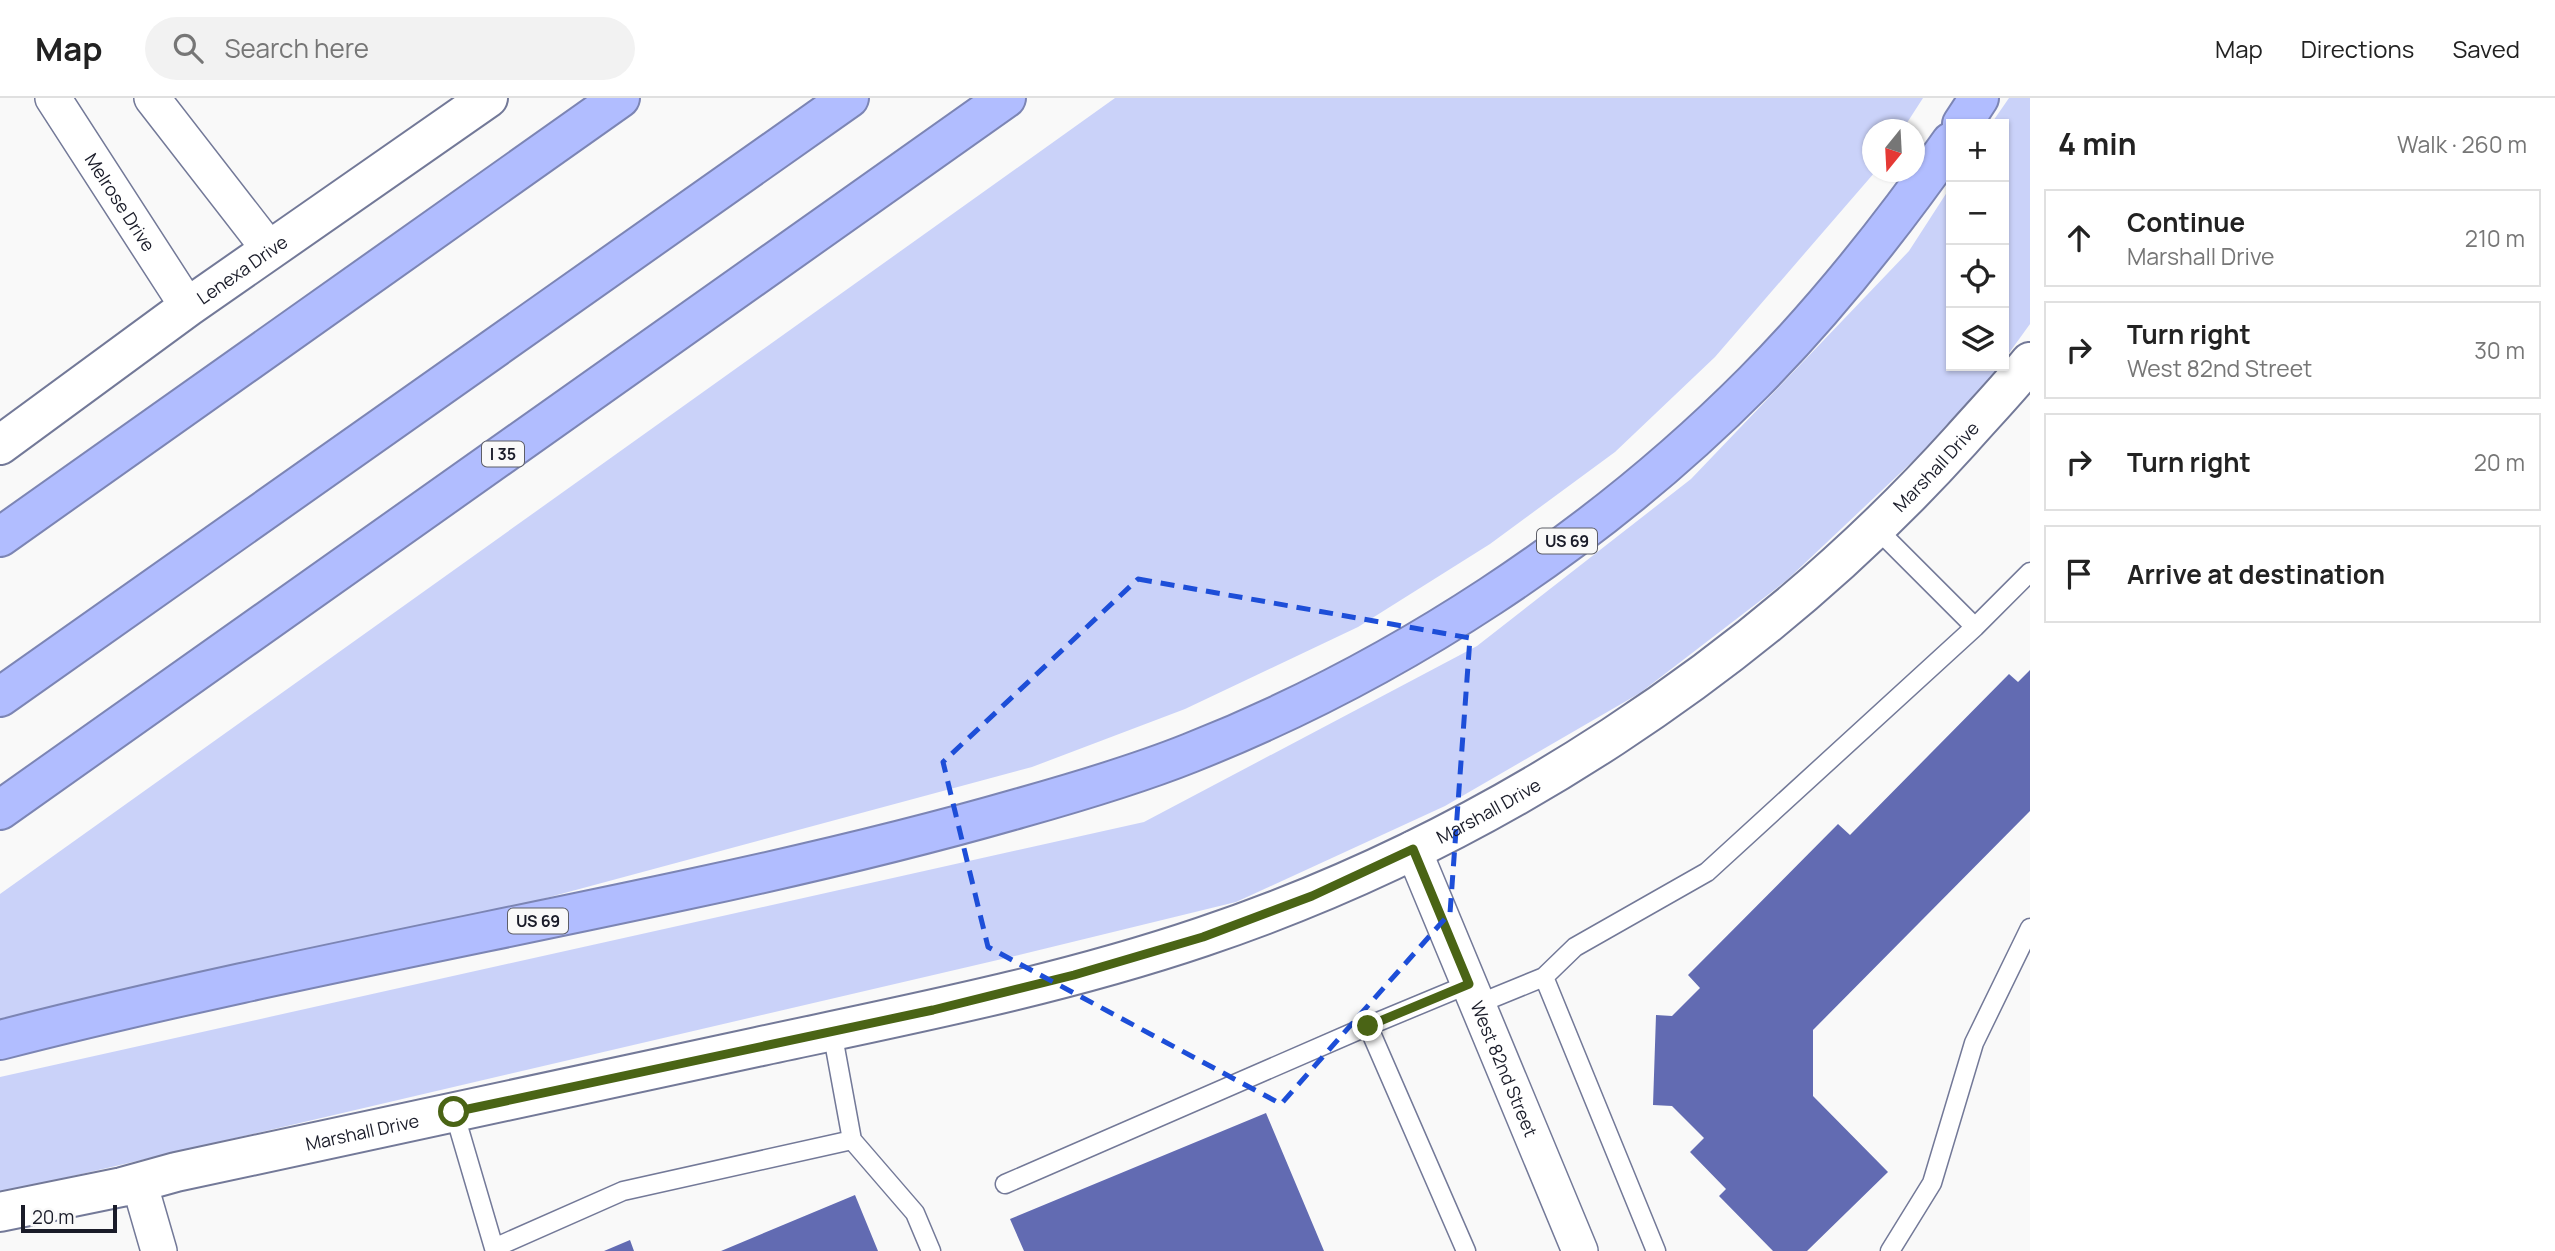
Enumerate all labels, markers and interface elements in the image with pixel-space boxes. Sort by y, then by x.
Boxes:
search box [145,17,635,80]
text: Map [35,26,103,71]
icon: search [169,29,207,67]
text: Search here [225,30,369,66]
text: Map [2215,32,2263,65]
text: Directions [2301,32,2414,65]
text: Saved [2452,32,2520,65]
north arrow [1862,119,1925,182]
map controls [1946,119,2009,371]
button: + [1946,119,2009,182]
text: 4 min [2058,123,2136,164]
text: Walk · 260 m [2397,128,2527,160]
street label: Melrose Drive [80,148,161,256]
button: − [1946,182,2009,245]
text: Continue [2127,204,2245,240]
icon: ahead [2060,219,2098,257]
text: 210 m [2465,222,2525,254]
street label: Lenexa Drive [192,229,292,309]
text: Marshall Drive [2127,240,2275,272]
button: locate [1946,245,2009,308]
button: layers [1946,308,2009,371]
text: Turn right [2127,316,2251,352]
icon: right [2060,331,2098,369]
text: 30 m [2474,334,2525,366]
text: West 82nd Street [2127,352,2312,384]
street label: Marshall Drive [1887,416,1984,517]
road number: I 35 [482,442,524,466]
icon: right [2060,443,2098,481]
text: Turn right [2127,444,2251,480]
text: 20 m [2474,446,2525,478]
road number: US 69 [1537,528,1597,554]
icon: arrive [2060,555,2098,593]
text: Arrive at destination [2127,556,2385,592]
street label: Marshall Drive [1432,772,1545,849]
road number: US 69 [508,908,568,934]
street label: West 82nd Street [1465,997,1543,1140]
route end [1352,1010,1383,1041]
route start [438,1096,469,1127]
street label: Marshall Drive [303,1108,421,1156]
scale bar [21,1202,117,1234]
text: 20 m [32,1204,74,1230]

